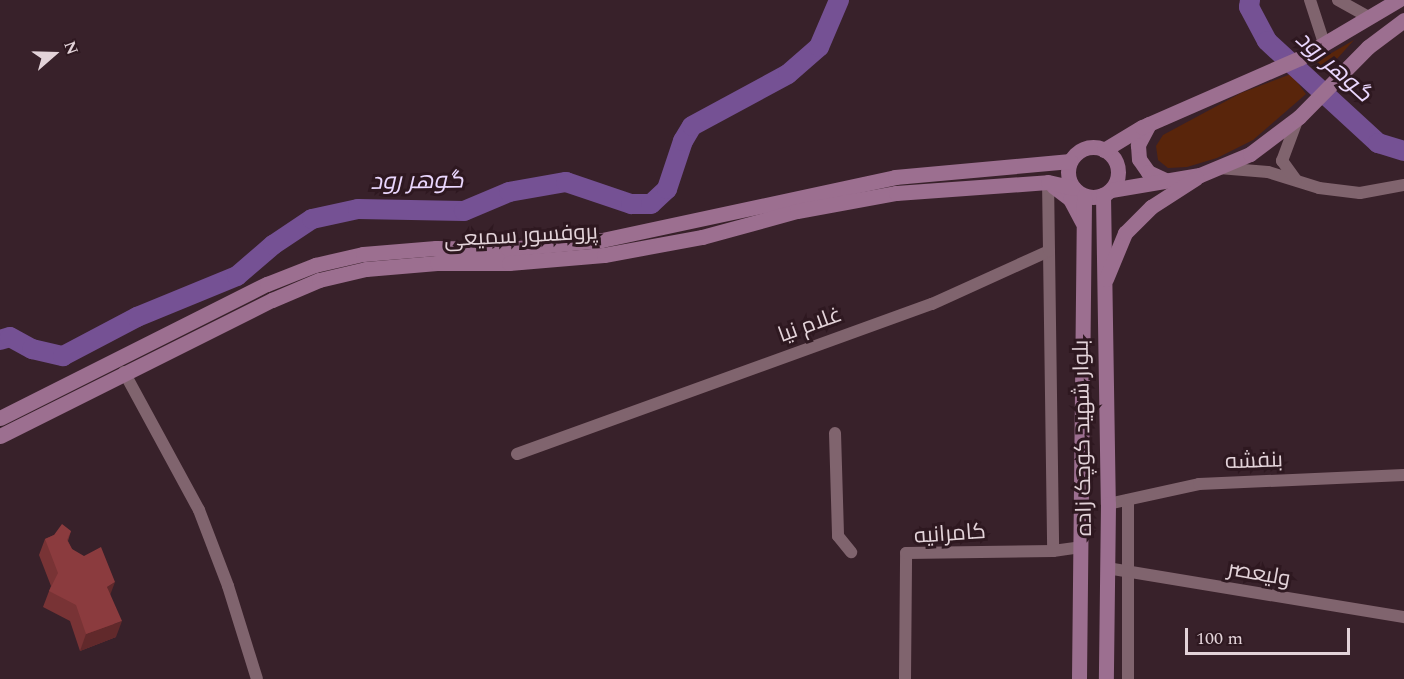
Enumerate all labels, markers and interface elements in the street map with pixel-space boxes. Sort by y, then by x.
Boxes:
north arrow [24,24,84,84]
water label: گوهر رود [1289,25,1377,109]
text: N [57,38,84,58]
water label: گوهر رود [370,167,464,197]
street label: پروفسور سمیعی [444,219,598,253]
street label: غلام نیا [775,301,845,349]
street label: بلوار شهید کوچک زاده [1068,340,1098,536]
street label: بنفشه [1225,447,1283,475]
street label: کامرانیه [913,518,987,550]
street label: ولیعصر [1226,556,1292,592]
scale bar [1188,616,1353,654]
text: 100 m [1196,625,1243,652]

